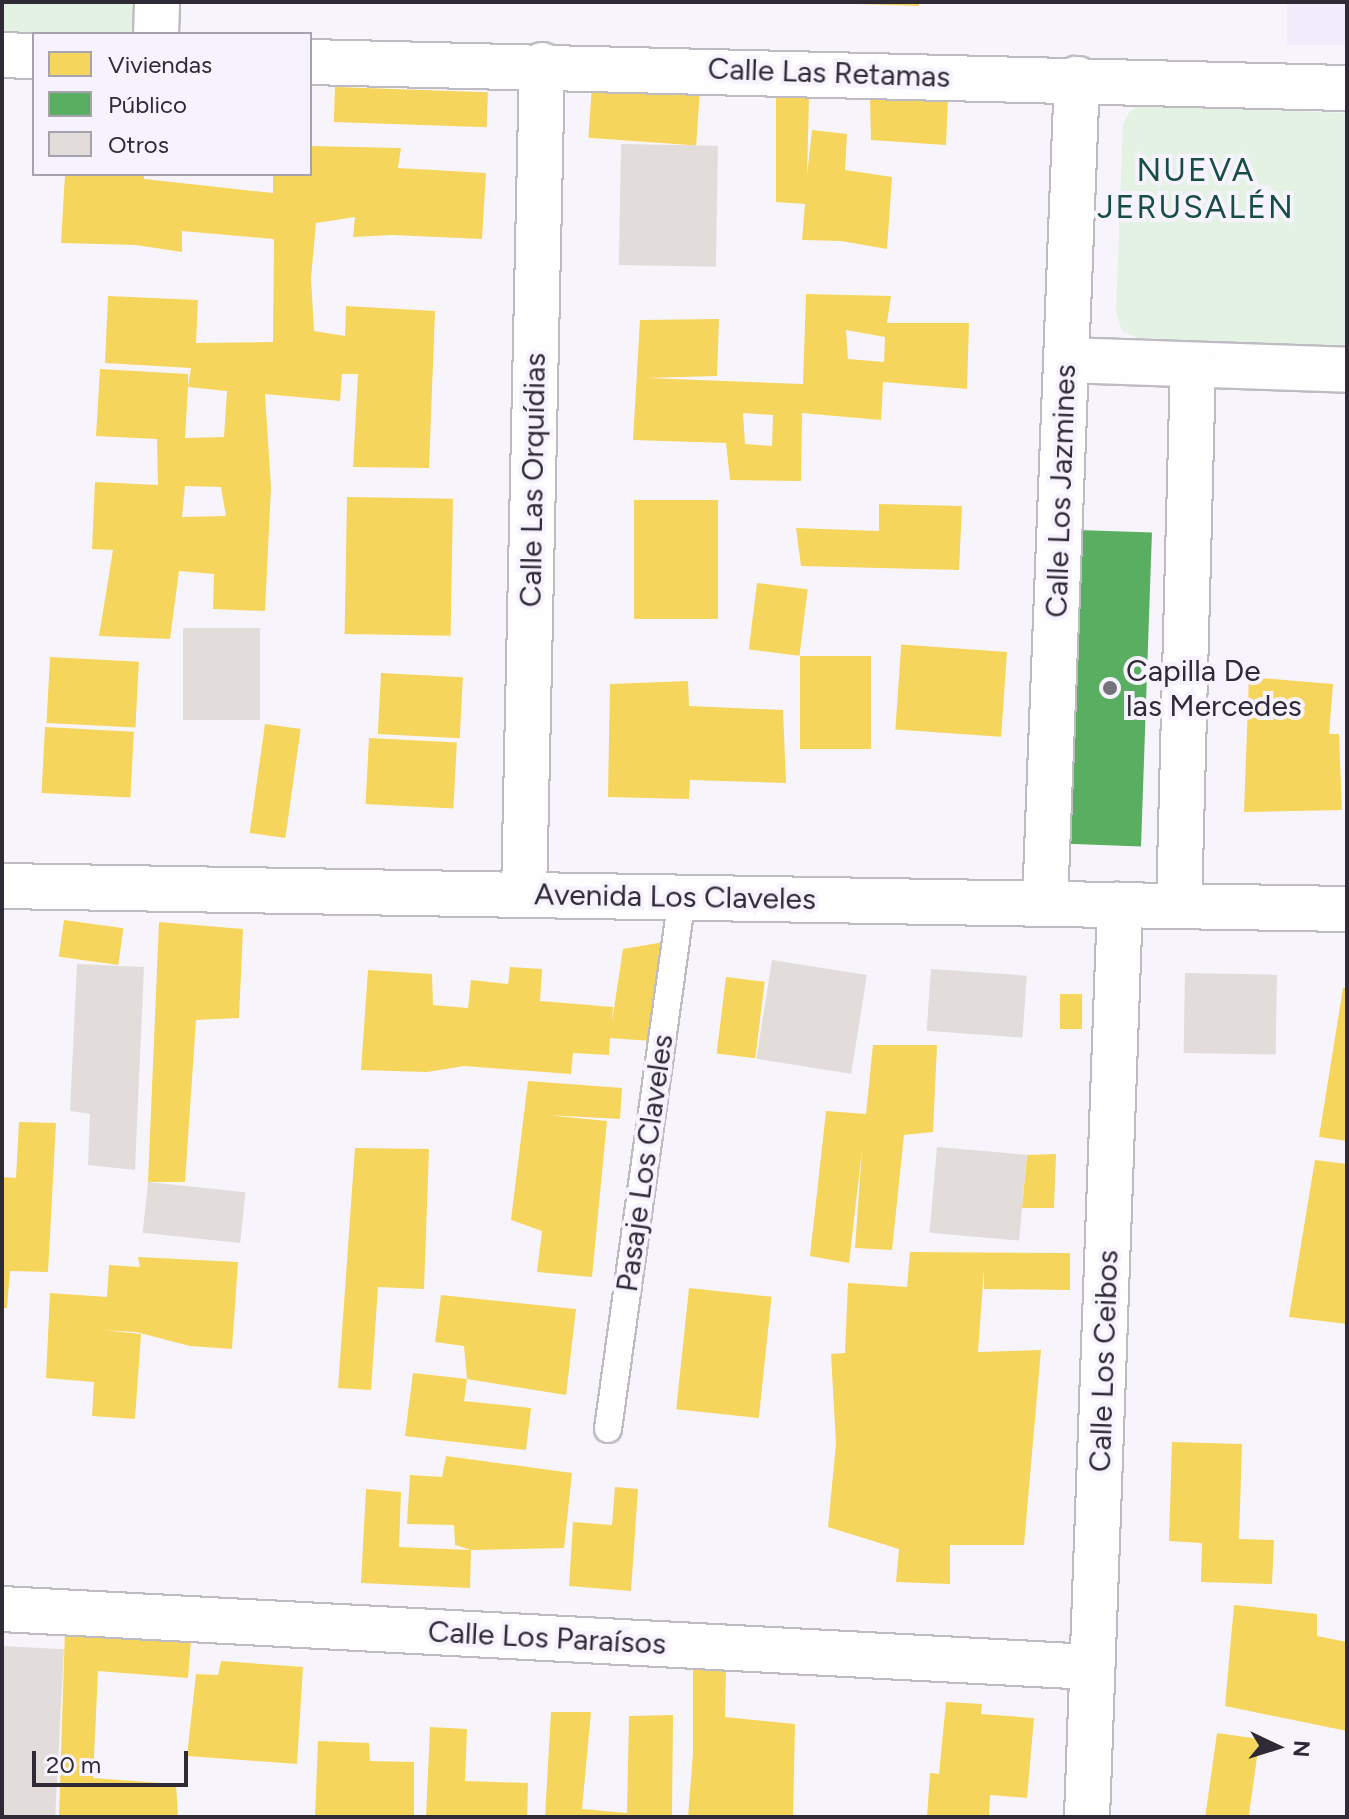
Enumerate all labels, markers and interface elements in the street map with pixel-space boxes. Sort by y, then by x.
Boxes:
legend [32,32,312,176]
text: Viviendas [108,50,212,79]
street label: Calle Las Retamas [707,51,951,95]
text: Público [108,90,187,119]
text: Otros [108,130,169,159]
district label: NUEVA JERUSALÉN [1097,152,1295,227]
street label: Calle Las Orquídias [513,352,553,608]
street label: Calle Los Jazmines [1039,364,1083,618]
place label: Capilla De las Mercedes [1126,653,1302,724]
marker: Capilla De las Mercedes [1101,679,1119,697]
street label: Avenida Los Claveles [534,877,816,917]
street label: Pasaje Los Claveles [609,1032,681,1294]
street label: Calle Los Ceibos [1082,1249,1126,1473]
street label: Calle Los Paraísos [427,1614,667,1662]
north arrow [1237,1707,1317,1787]
scale bar [36,1735,192,1785]
text: N [1287,1739,1316,1758]
text: 20 m [46,1750,101,1779]

